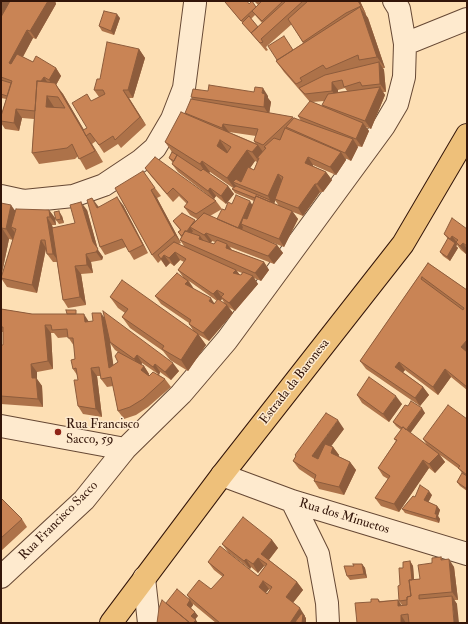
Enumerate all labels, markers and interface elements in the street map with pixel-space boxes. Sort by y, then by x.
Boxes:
street label: Estrada da Baronesa [257,336,333,428]
place label: Rua Francisco Sacco, 59 [66,417,139,448]
marker: Rua Francisco Sacco, 59 [53,427,63,437]
street label: Rua Francisco Sacco [16,478,102,564]
street label: Rua dos Minuetos [297,496,391,538]

